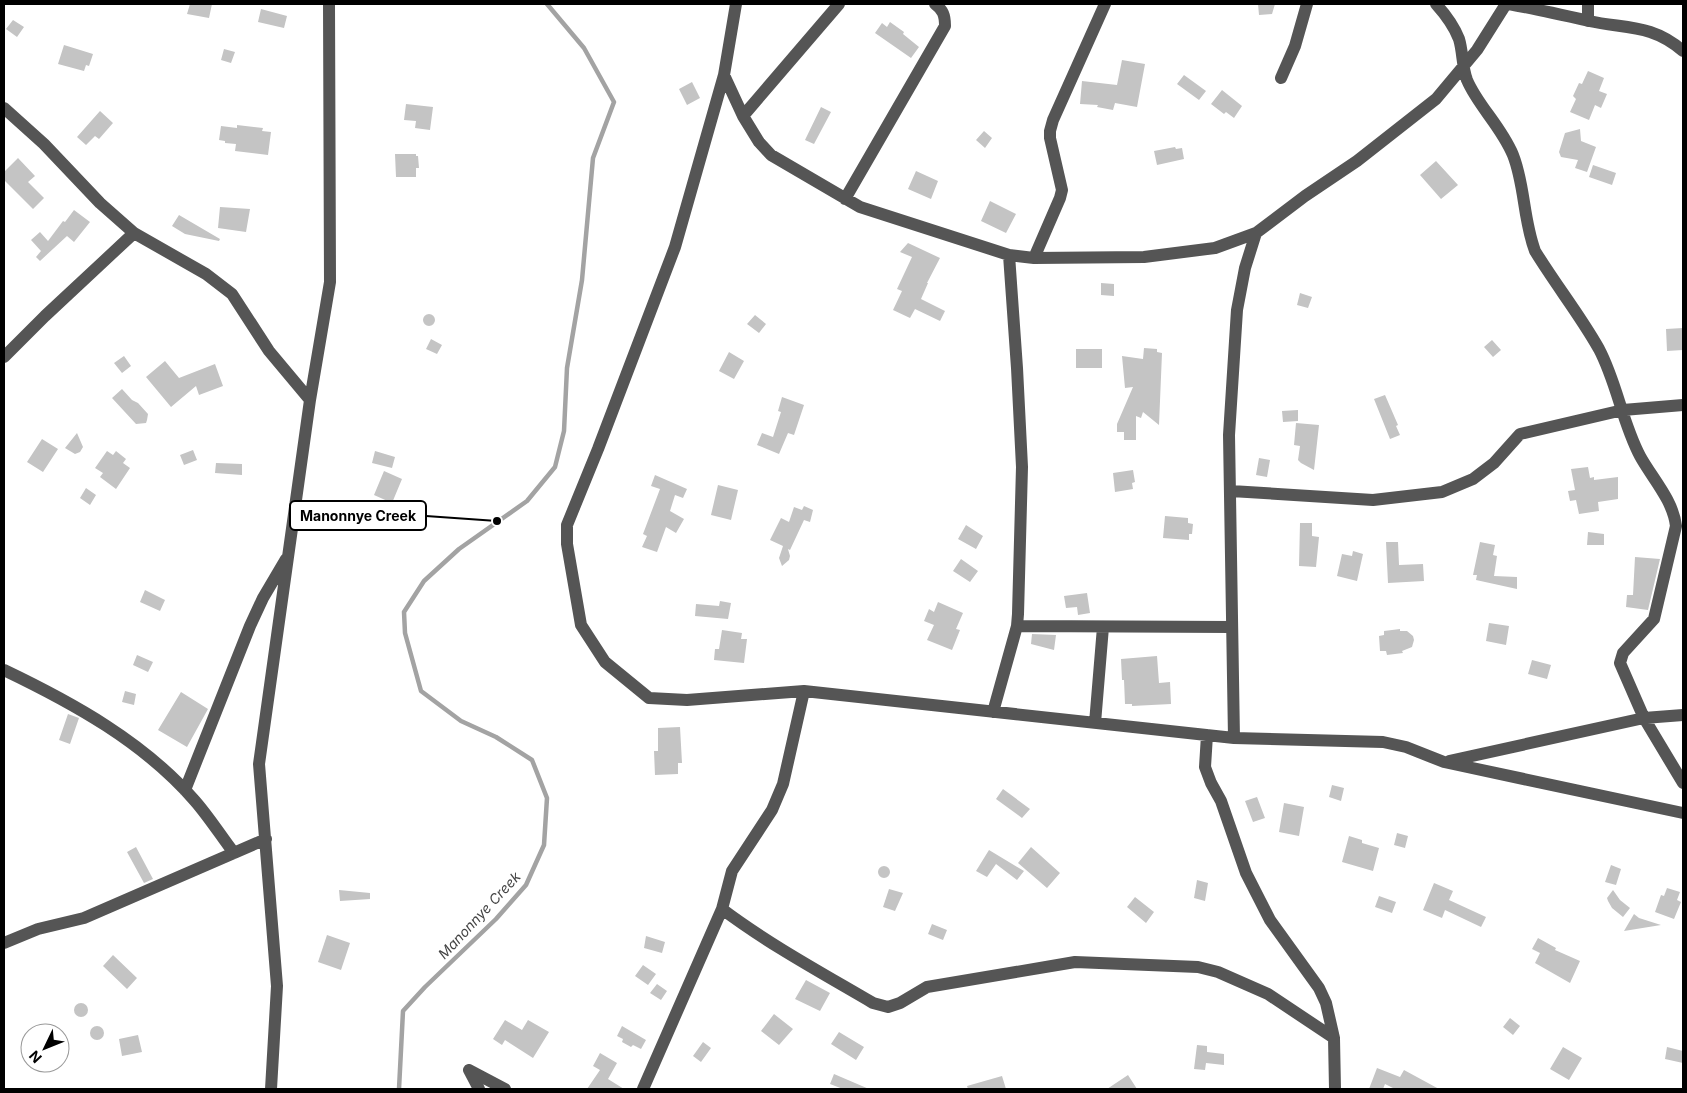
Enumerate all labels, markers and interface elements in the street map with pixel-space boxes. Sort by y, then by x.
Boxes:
callout: Manonnye Creek [290,501,426,530]
text: Manonnye Creek [300,507,417,524]
water label: Manonnye Creek [434,868,524,962]
north arrow [20,1023,70,1073]
text: N [25,1048,45,1067]

